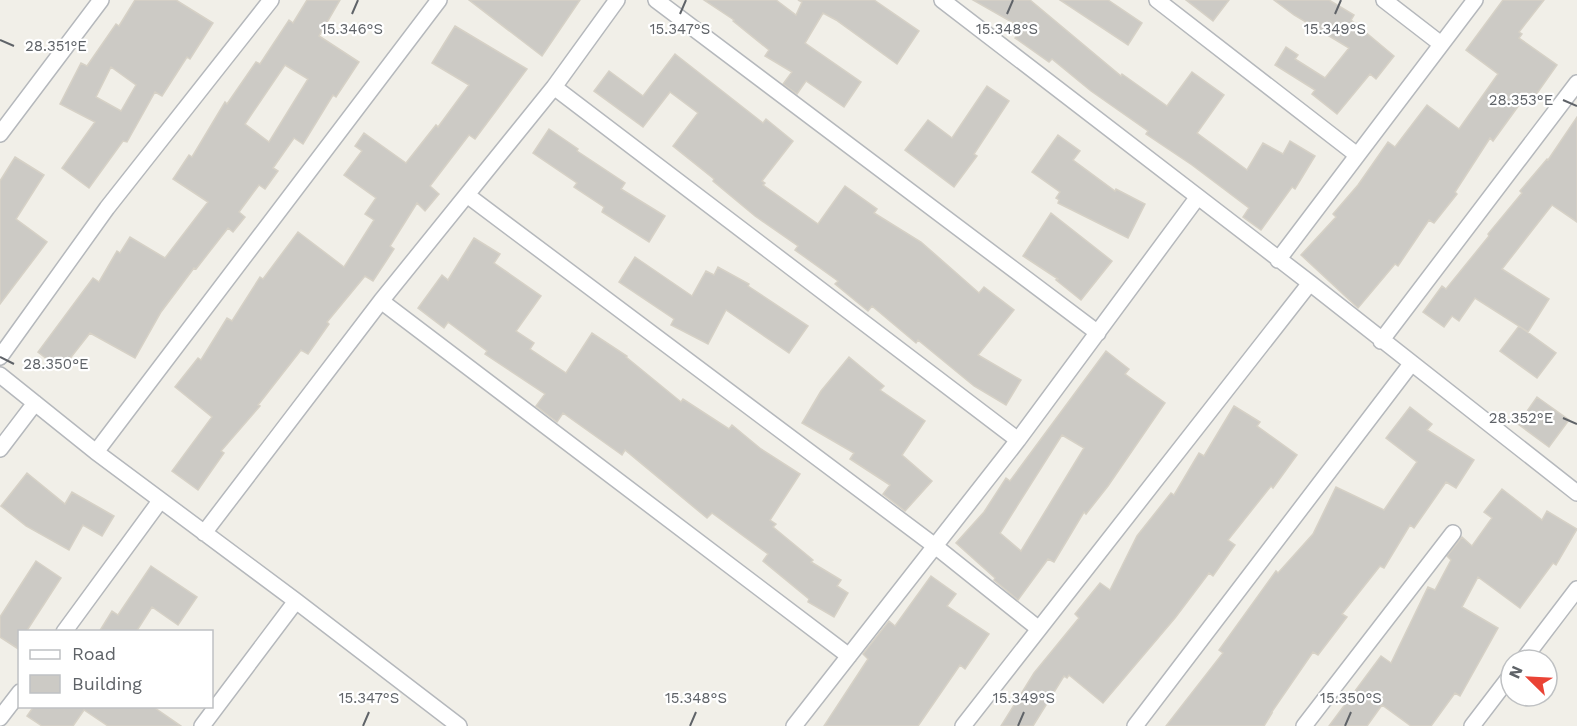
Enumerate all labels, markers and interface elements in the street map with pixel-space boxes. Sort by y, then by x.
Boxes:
text: 15.346°S [321,20,383,38]
text: 15.347°S [650,20,710,38]
text: 15.348°S [976,20,1038,38]
text: 15.349°S [1304,20,1366,38]
text: 28.351°E [25,37,87,55]
text: 28.353°E [1489,91,1553,109]
text: 28.350°E [23,355,89,373]
text: 28.352°E [1489,409,1553,427]
legend [18,630,213,708]
text: Road [72,643,116,664]
north arrow [1499,648,1559,708]
text: N [1505,663,1527,681]
text: Building [72,673,142,694]
text: 15.347°S [339,689,399,707]
text: 15.348°S [665,689,727,707]
text: 15.349°S [993,689,1055,707]
text: 15.350°S [1320,689,1382,707]

